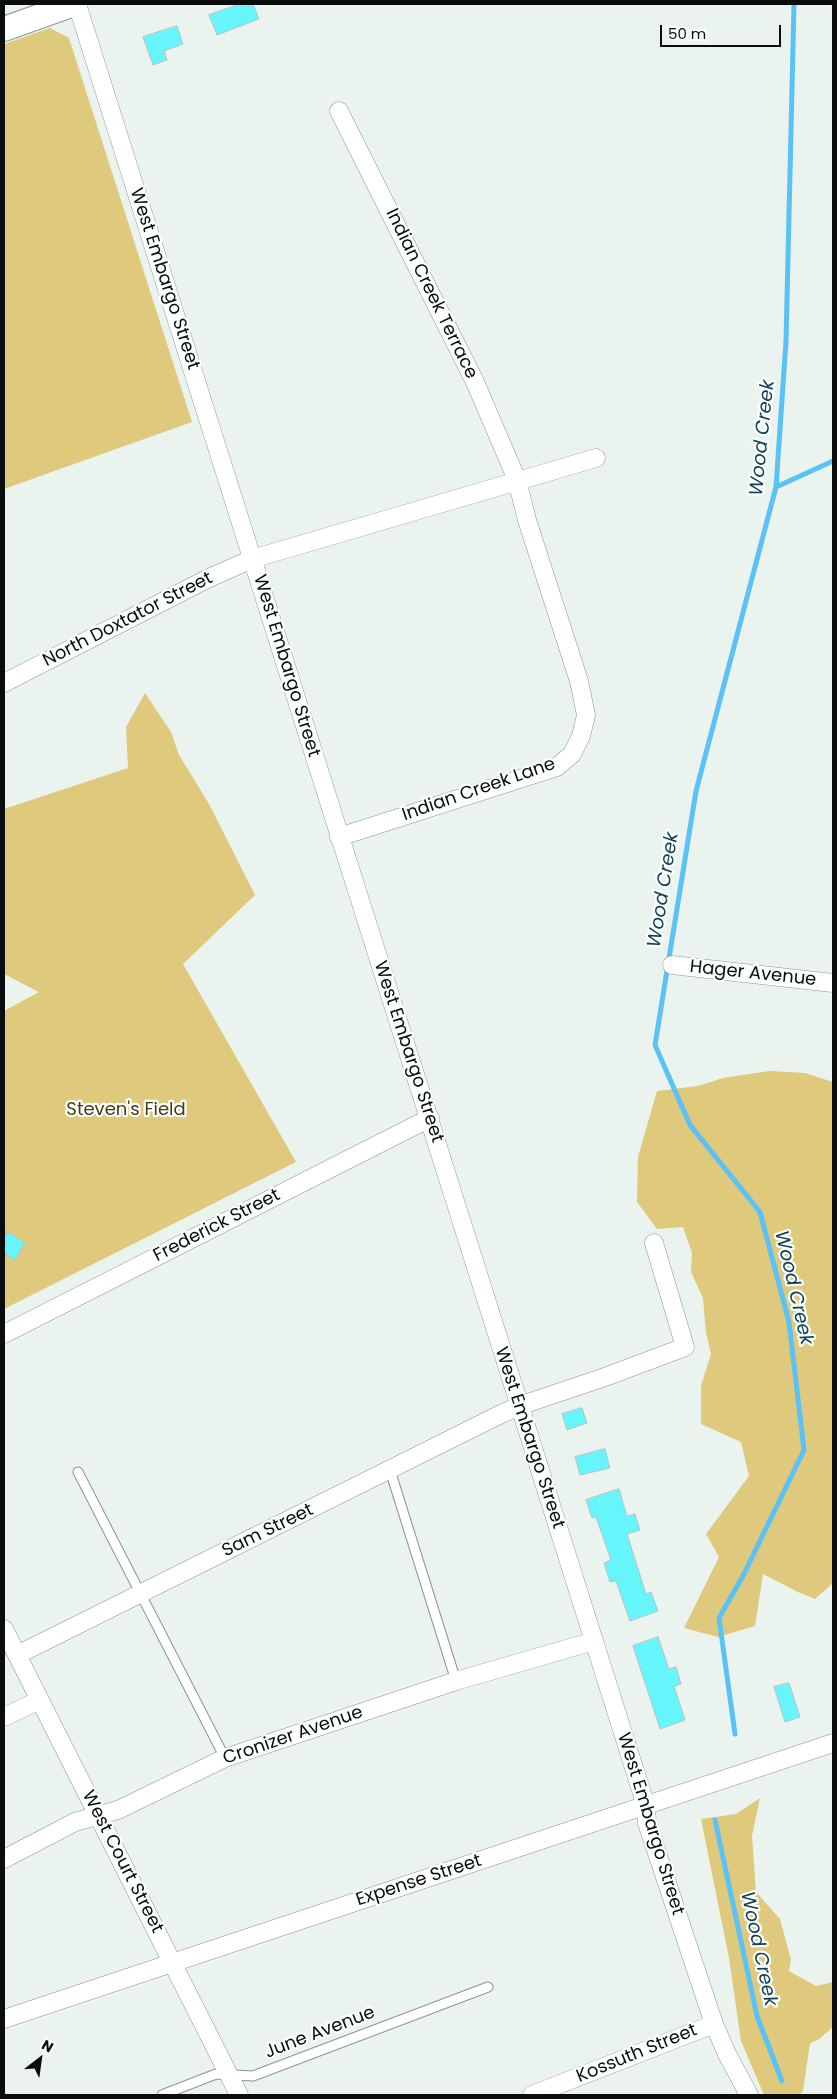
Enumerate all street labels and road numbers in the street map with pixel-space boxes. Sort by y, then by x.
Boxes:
street label: West Embargo Street [124,186,204,372]
street label: Indian Creek Terrace [380,205,482,383]
street label: North Doxtator Street [39,568,217,672]
street label: West Embargo Street [248,572,324,760]
street label: Indian Creek Lane [400,754,558,826]
street label: Hager Avenue [689,957,817,991]
street label: West Embargo Street [368,959,448,1145]
street label: Frederick Street [150,1185,284,1267]
street label: West Embargo Street [489,1345,569,1531]
street label: Sam Street [219,1500,317,1562]
street label: Cronizer Avenue [220,1702,366,1770]
street label: West Embargo Street [612,1730,688,1918]
street label: West Court Street [77,1787,167,1937]
street label: Expense Street [353,1851,485,1911]
street label: June Avenue [262,2002,378,2064]
street label: Kossuth Street [574,2020,700,2088]

